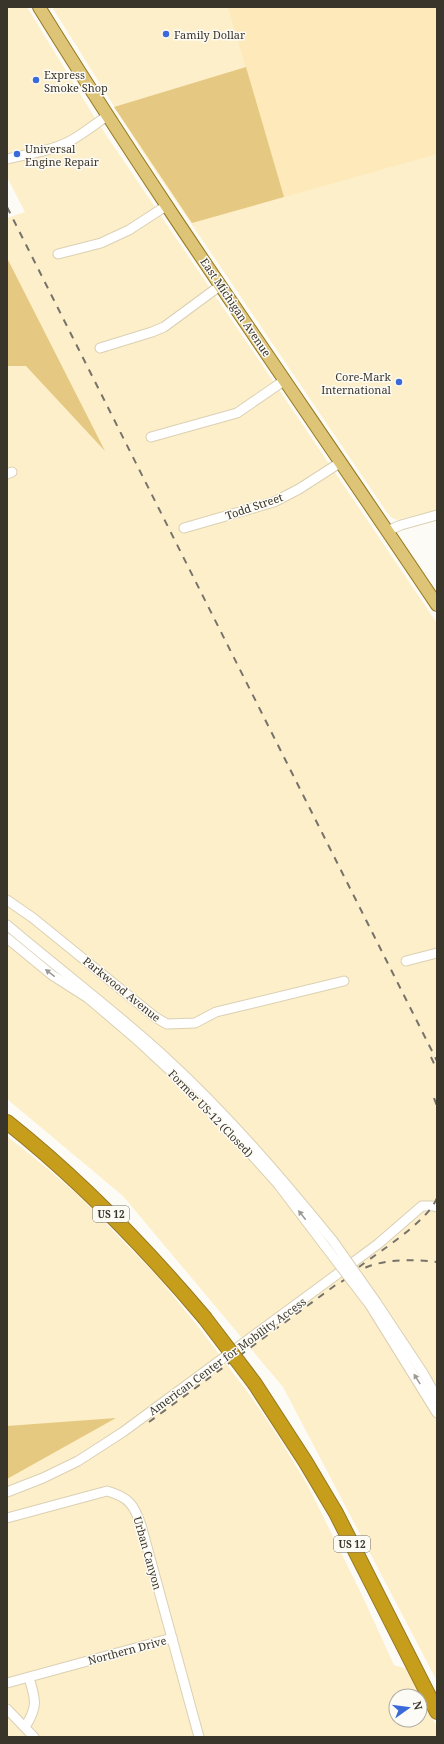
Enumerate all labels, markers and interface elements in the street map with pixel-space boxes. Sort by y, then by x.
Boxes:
place label: Family Dollar [174,27,246,42]
marker: Family Dollar [161,29,171,39]
place label: Express Smoke Shop [44,67,108,95]
marker: Express Smoke Shop [31,75,41,85]
place label: Universal Engine Repair [25,141,100,169]
marker: Universal Engine Repair [12,149,22,159]
street label: East Michigan Avenue [197,255,275,359]
place label: Core-Mark International [321,369,392,397]
marker: Core-Mark International [394,377,404,387]
street label: Todd Street [223,489,285,523]
street label: Parkwood Avenue [80,953,164,1025]
one-way arrow [45,969,56,977]
street label: Former US-12 (Closed) [165,1066,257,1160]
road number: US 12 [93,1206,129,1222]
one-way arrow [298,1210,306,1220]
street label: American Center for Mobility Access [145,1294,309,1418]
one-way arrow [413,1374,421,1384]
street label: Urban Canyon [130,1515,166,1591]
road number: US 12 [334,1536,370,1552]
street label: Northern Drive [86,1632,168,1668]
north arrow [388,1688,428,1728]
text: N [410,1699,427,1712]

